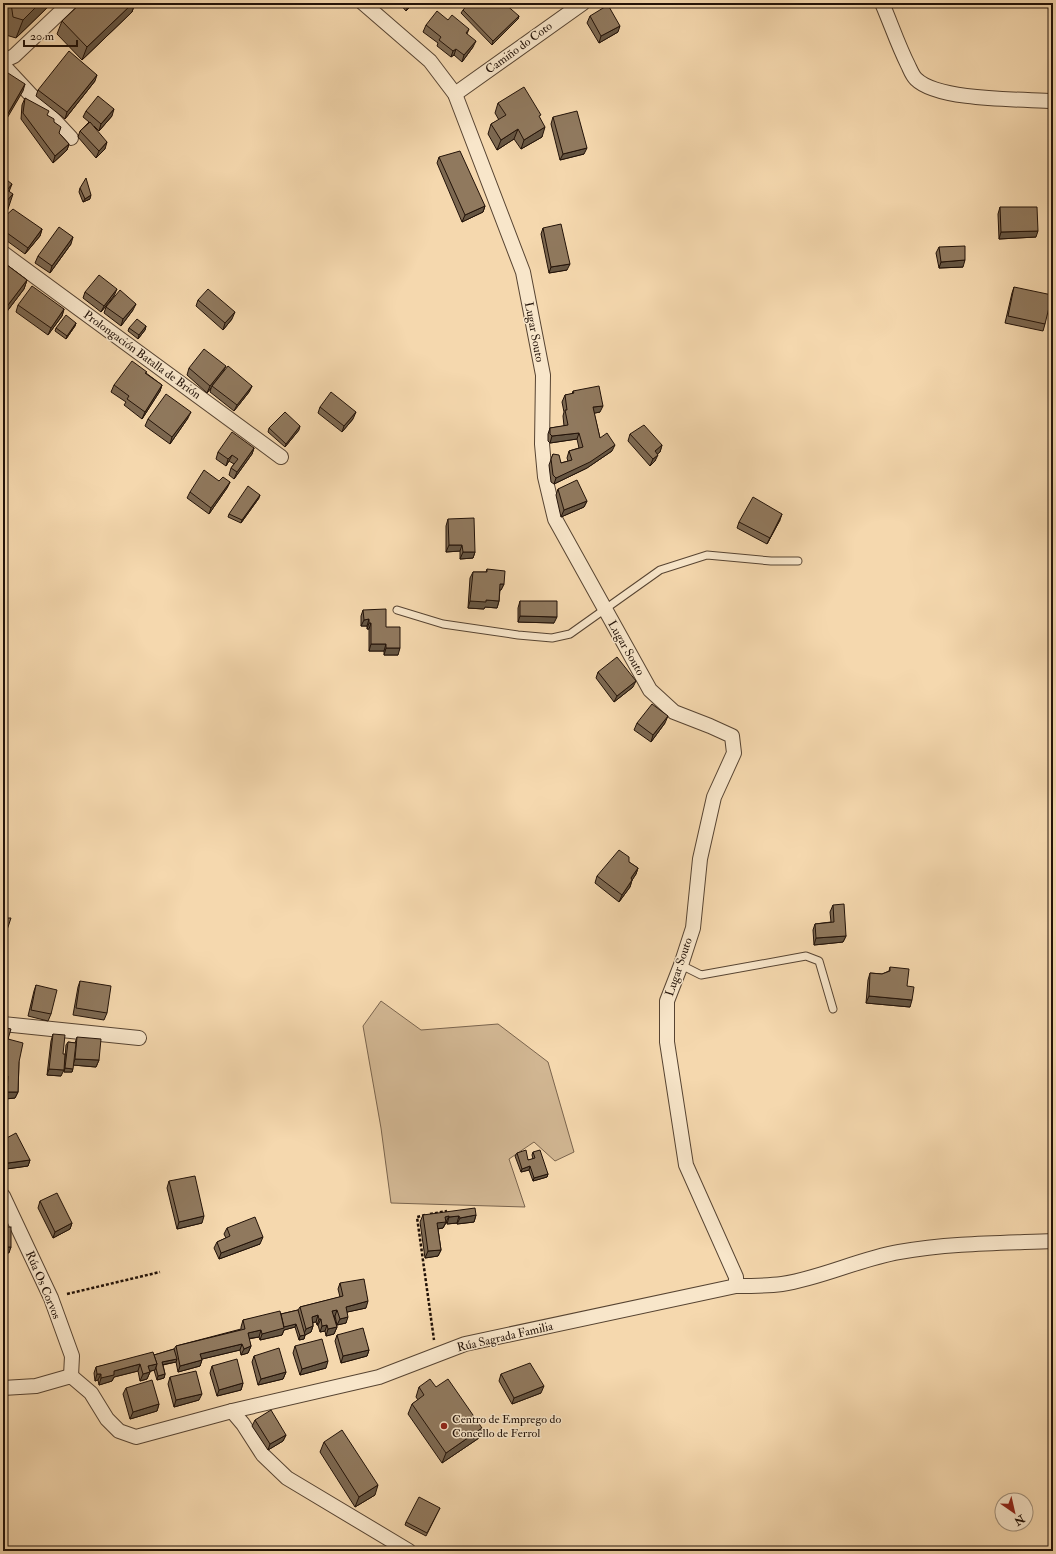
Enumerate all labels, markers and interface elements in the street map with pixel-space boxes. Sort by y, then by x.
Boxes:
street label: Camiño do Coto [483,19,556,77]
scale bar [24,22,77,48]
text: 20 m [30,29,55,44]
street label: Lugar Souto [521,301,547,364]
street label: Prolongación Batalla de Brión [80,307,204,403]
street label: Lugar Souto [604,618,648,678]
street label: Lugar Souto [662,936,696,998]
street label: Rúa Os Corvos [22,1249,64,1321]
street label: Rúa Sagrada Familia [455,1318,556,1355]
place label: Centro de Emprego do Concello de Ferrol [452,1412,562,1441]
marker: Centro de Emprego do Concello de Ferrol [439,1421,449,1431]
north arrow [994,1492,1034,1532]
text: N [1011,1511,1028,1529]

